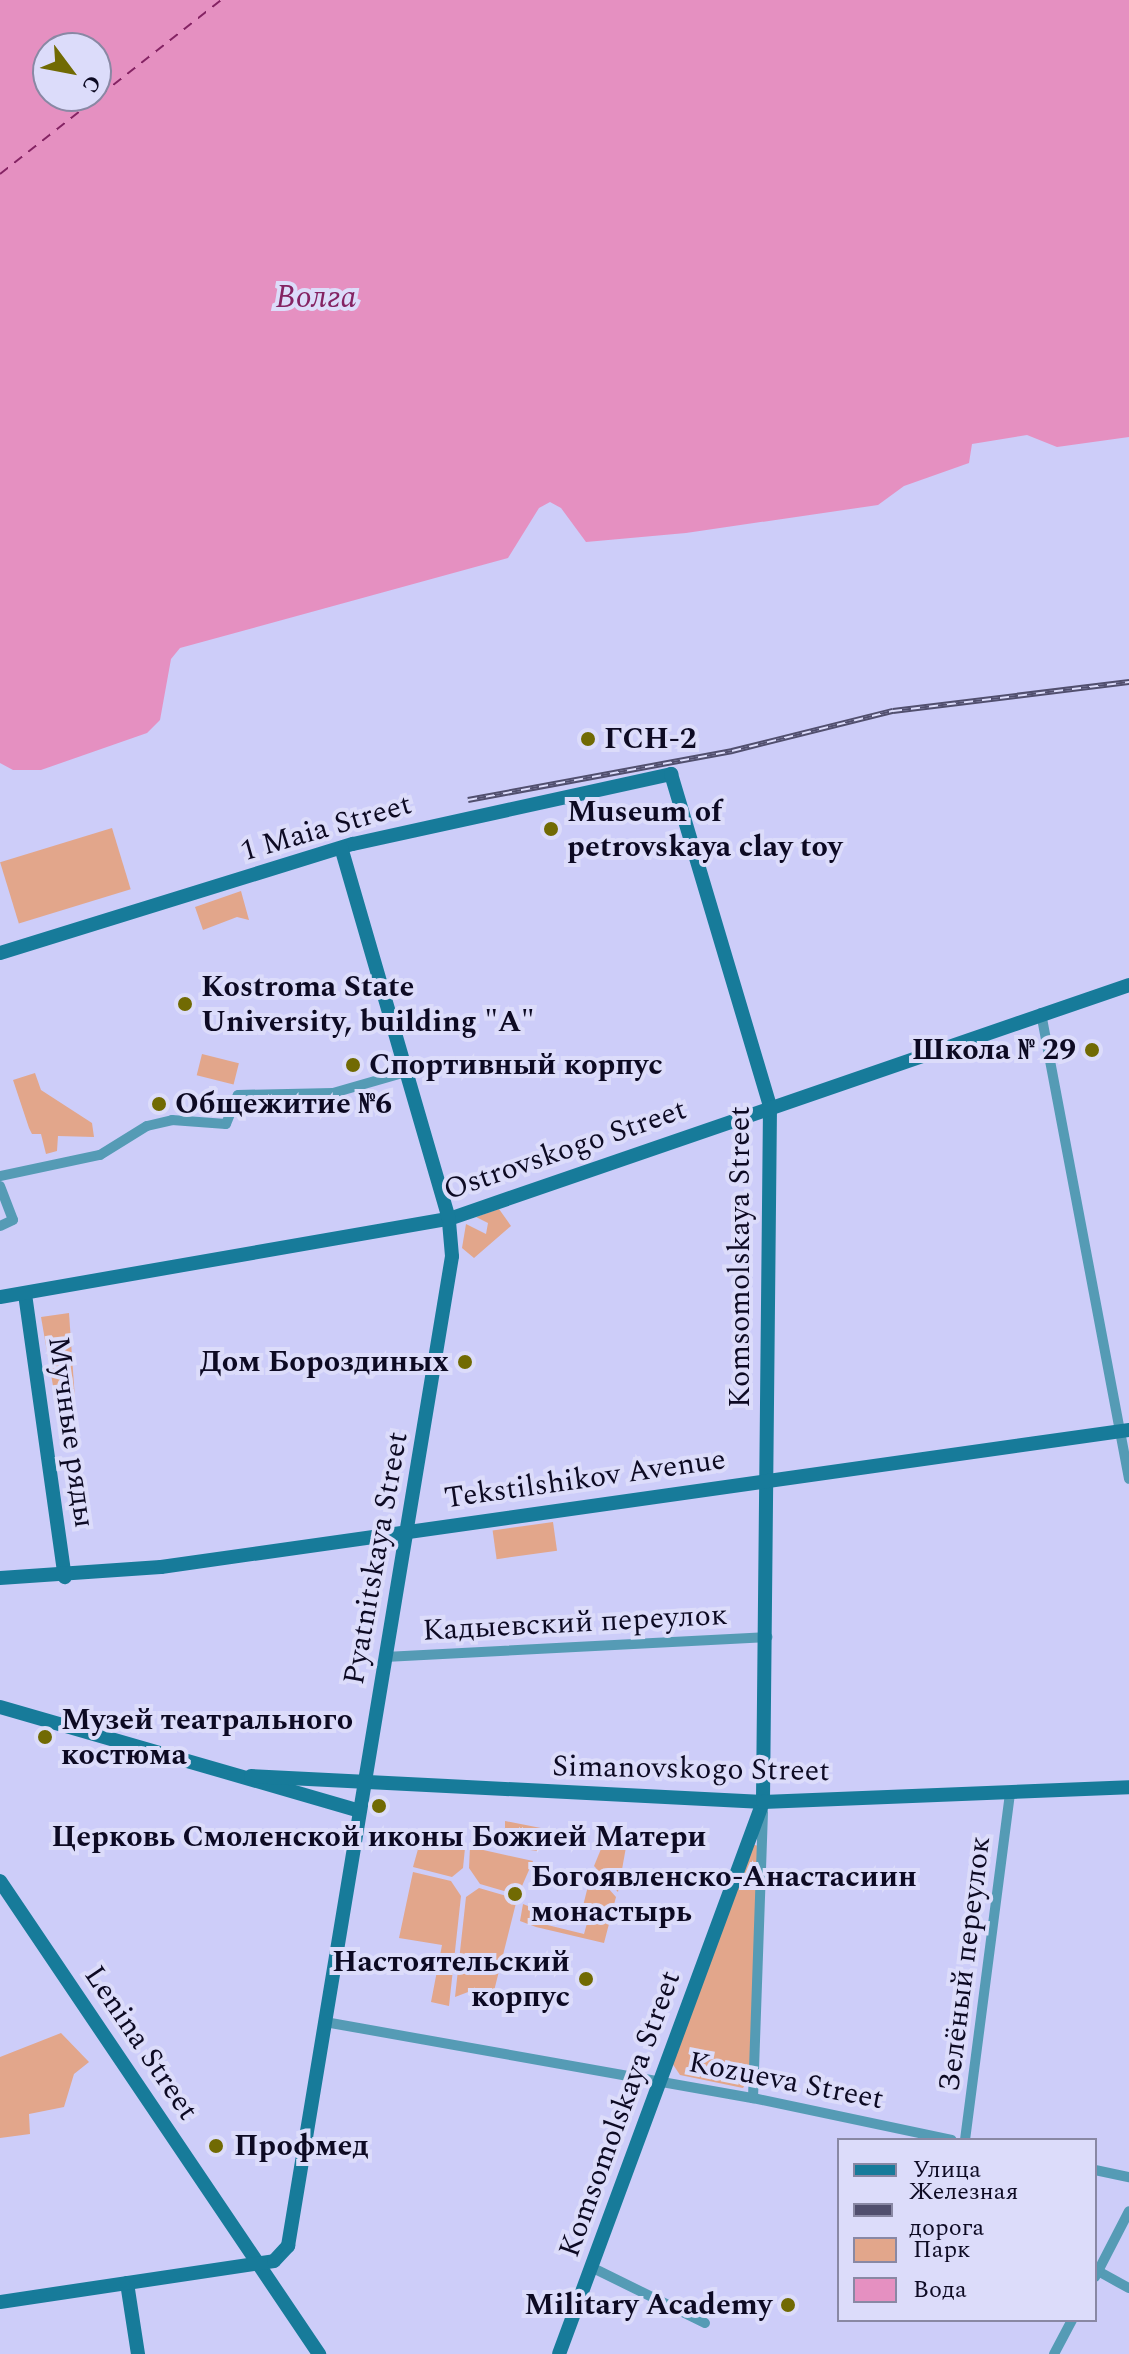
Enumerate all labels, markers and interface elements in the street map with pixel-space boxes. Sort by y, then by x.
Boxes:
north arrow [32,32,112,112]
text: С [73,69,109,99]
water label: Волга [275,279,357,317]
place label: ГСН-2 [604,721,697,757]
marker: ГСН-2 [579,730,597,748]
street label: 1 Maia Street [236,786,416,870]
place label: Museum of petrovskaya clay toy [567,794,842,864]
marker: Museum of petrovskaya clay toy [542,820,560,838]
place label: Kostroma State University, building "A" [201,969,535,1040]
marker: Kostroma State University, building "A" [176,995,194,1013]
place label: Школа № 29 [912,1032,1076,1068]
marker: Школа № 29 [1083,1041,1101,1059]
place label: Спортивный корпус [369,1047,663,1083]
marker: Спортивный корпус [344,1056,362,1074]
place label: Общежитие №6 [175,1086,392,1122]
street label: Ostrovskogo Street [439,1092,691,1208]
marker: Общежитие №6 [150,1095,168,1113]
street label: Komsomolskaya Street [722,1106,758,1408]
street label: Мучные ряды [40,1334,102,1530]
place label: Дом Бороздиных [200,1344,449,1380]
marker: Дом Бороздиных [456,1353,474,1371]
street label: Pyatnitskaya Street [336,1429,416,1687]
street label: Tekstilshikov Avenue [442,1441,728,1517]
street label: Кадыевский переулок [422,1597,728,1649]
place label: Музей театрального костюма [61,1702,353,1772]
marker: Музей театрального костюма [36,1728,54,1746]
street label: Simanovskogo Street [552,1749,830,1789]
marker: Церковь Смоленской иконы Божией Матери [370,1797,388,1815]
place label: Церковь Смоленской иконы Божией Матери [52,1819,706,1855]
street label: Зелёный переулок [931,1834,999,2094]
place label: Богоявленско-Анастасиин монастырь [531,1859,917,1930]
marker: Богоявленско-Анастасиин монастырь [506,1885,524,1903]
place label: Настоятельский корпус [332,1944,570,2014]
street label: Lenina Street [76,1959,206,2127]
street label: Komsomolskaya Street [551,1966,689,2262]
marker: Настоятельский корпус [577,1970,595,1988]
street label: Kozueva Street [685,2044,887,2118]
place label: Профмед [234,2128,369,2164]
marker: Профмед [205,2135,227,2157]
legend [837,2138,1097,2322]
text: Улица [913,2152,981,2188]
text: Железная дорога [909,2174,1018,2246]
text: Парк [913,2232,970,2268]
text: Вода [913,2272,967,2308]
place label: Military Academy [524,2287,772,2323]
marker: Military Academy [779,2296,797,2314]

